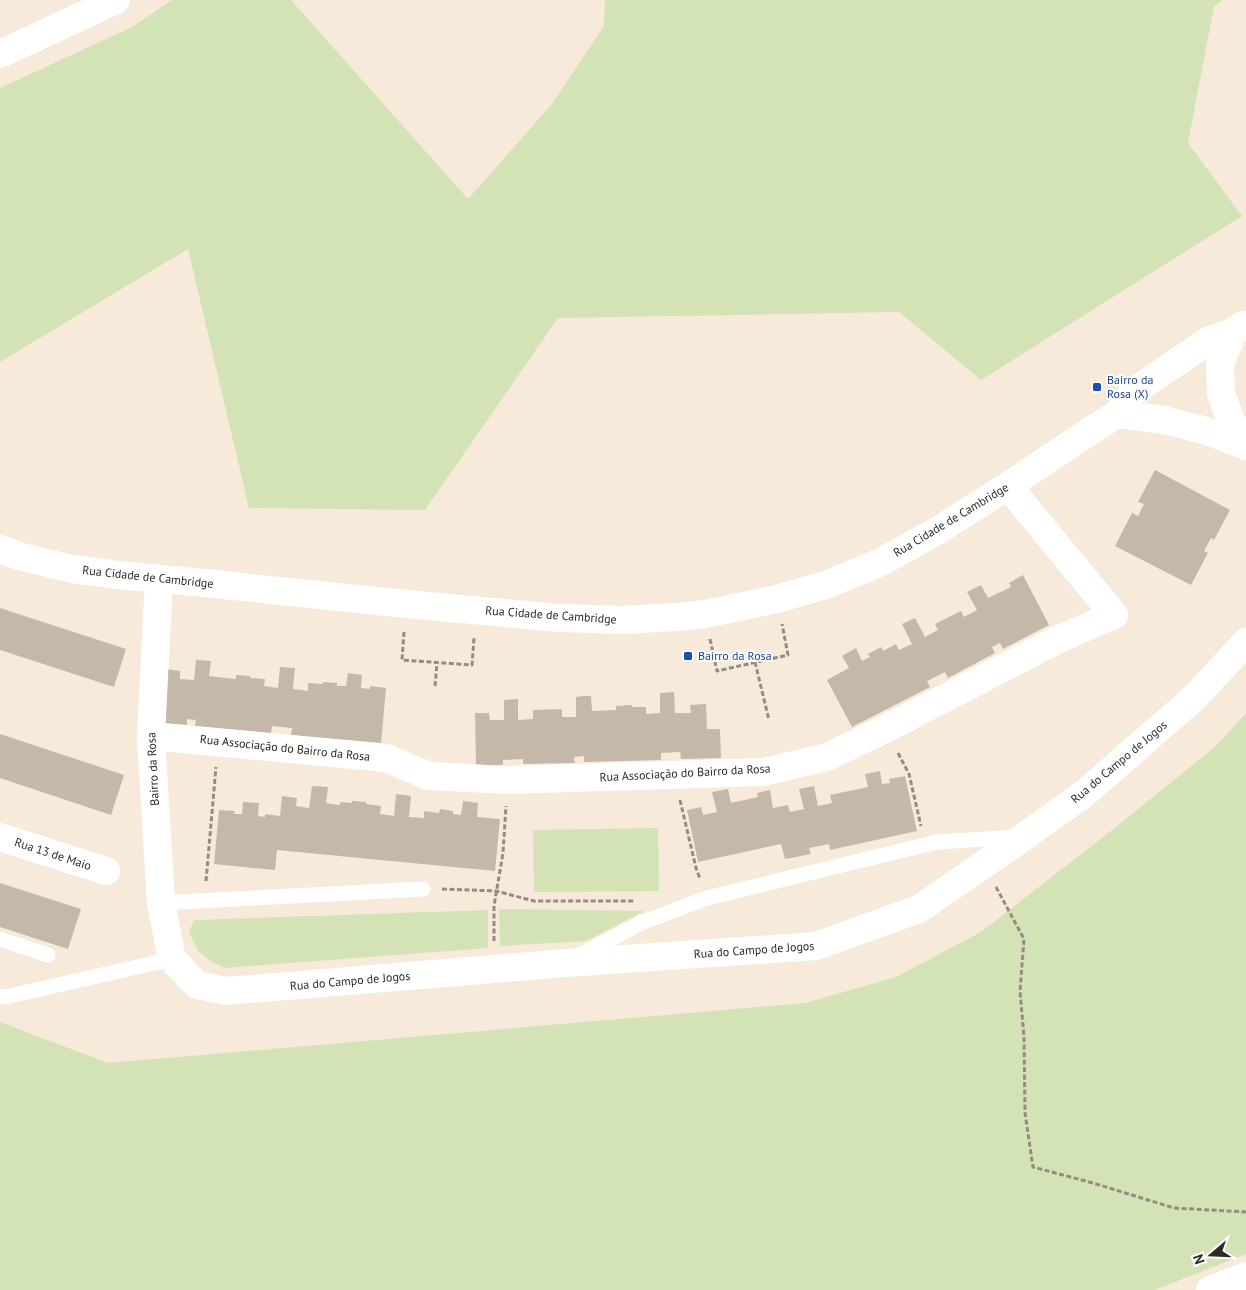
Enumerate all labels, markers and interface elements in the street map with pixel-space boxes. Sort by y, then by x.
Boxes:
place label: Bairro da Rosa (X) [1107,372,1153,401]
marker: Bairro da Rosa (X) [1091,381,1103,393]
street label: Rua Cidade de Cambridge [890,479,1011,560]
street label: Rua Cidade de Cambridge [82,562,214,591]
street label: Rua Cidade de Cambridge [485,602,617,627]
place label: Bairro da Rosa [698,648,772,663]
marker: Bairro da Rosa [682,650,694,662]
street label: Rua do Campo de Jogos [1068,717,1170,806]
street label: Rua Associação do Bairro da Rosa [199,731,371,764]
street label: Bairro da Rosa [143,732,162,806]
street label: Rua Associação do Bairro da Rosa [599,761,771,784]
street label: Rua 13 de Maio [13,834,93,873]
street label: Rua do Campo de Jogos [693,938,815,961]
street label: Rua do Campo de Jogos [289,968,411,993]
north arrow [1186,1230,1236,1280]
text: N [1189,1252,1209,1267]

